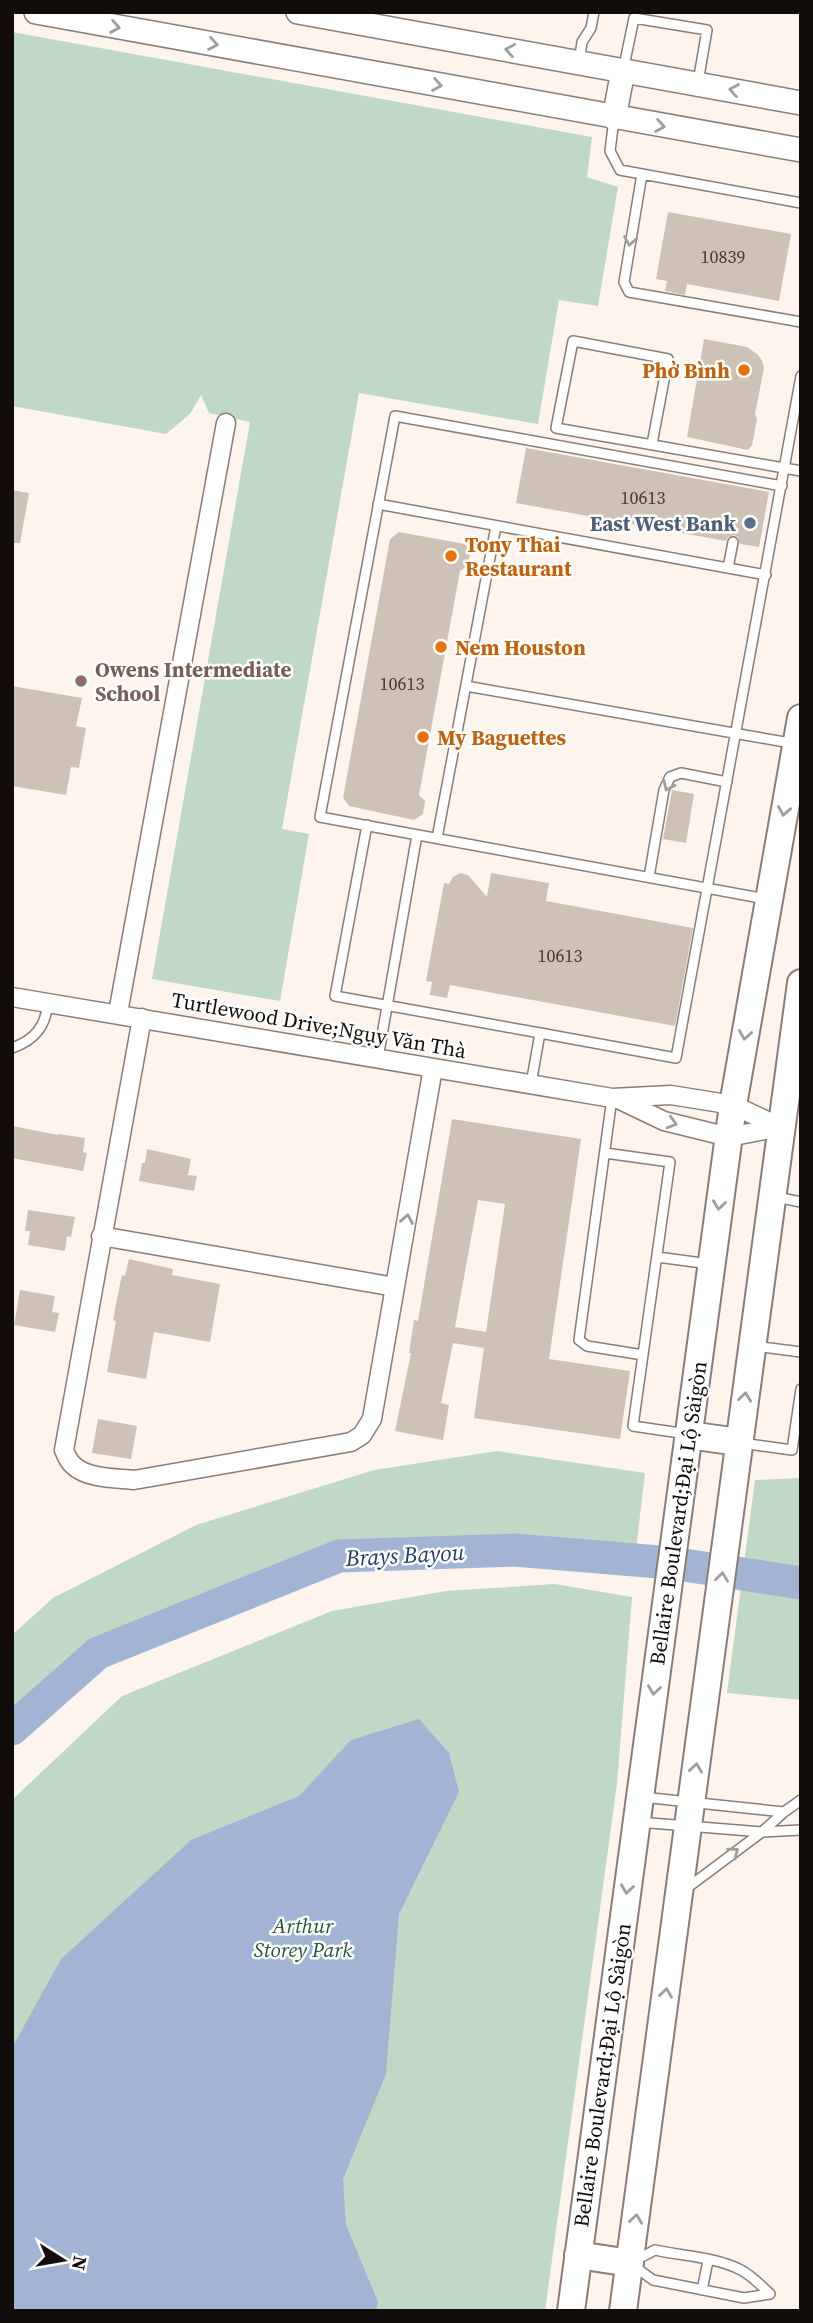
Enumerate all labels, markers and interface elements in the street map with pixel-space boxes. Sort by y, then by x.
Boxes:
one-way arrow [109,18,121,33]
one-way arrow [207,36,219,51]
one-way arrow [504,44,516,59]
one-way arrow [431,77,442,92]
one-way arrow [728,84,740,99]
one-way arrow [654,118,666,133]
one-way arrow [623,235,638,247]
house number: 10839 [701,244,746,269]
place label: Phở Bình [642,356,730,385]
marker: Phở Bình [736,362,752,378]
house number: 10613 [621,485,666,510]
place label: East West Bank [590,509,736,538]
marker: East West Bank [742,515,758,531]
place label: Tony Thai Restaurant [465,530,572,583]
marker: Tony Thai Restaurant [443,548,459,564]
place label: Nem Houston [455,633,586,662]
marker: Nem Houston [433,639,449,655]
place label: Owens Intermediate School [95,655,291,708]
house number: 10613 [380,671,425,696]
marker: Owens Intermediate School [73,673,89,689]
place label: My Baguettes [437,723,566,752]
marker: My Baguettes [415,729,431,745]
one-way arrow [662,779,676,791]
one-way arrow [777,805,792,817]
house number: 10613 [538,943,583,968]
street label: Turtlewood Drive;Ngụy Văn Thà [169,985,469,1065]
one-way arrow [738,1029,753,1041]
one-way arrow [666,1114,678,1129]
one-way arrow [712,1199,727,1211]
one-way arrow [398,1214,413,1226]
street label: Bellaire Boulevard;Đại Lộ Sàigòn [642,1359,714,1667]
one-way arrow [738,1392,753,1403]
water label: Brays Bayou [344,1536,465,1574]
one-way arrow [714,1571,729,1583]
one-way arrow [646,1684,661,1696]
one-way arrow [689,1762,704,1774]
one-way arrow [726,1848,739,1861]
one-way arrow [620,1883,635,1895]
park label: Arthur Storey Park [254,1911,352,1964]
street label: Bellaire Boulevard;Đại Lộ Sàigòn [566,1921,638,2229]
one-way arrow [658,1988,673,1999]
one-way arrow [628,2213,643,2225]
north arrow [28,2225,98,2295]
text: N [66,2254,94,2273]

